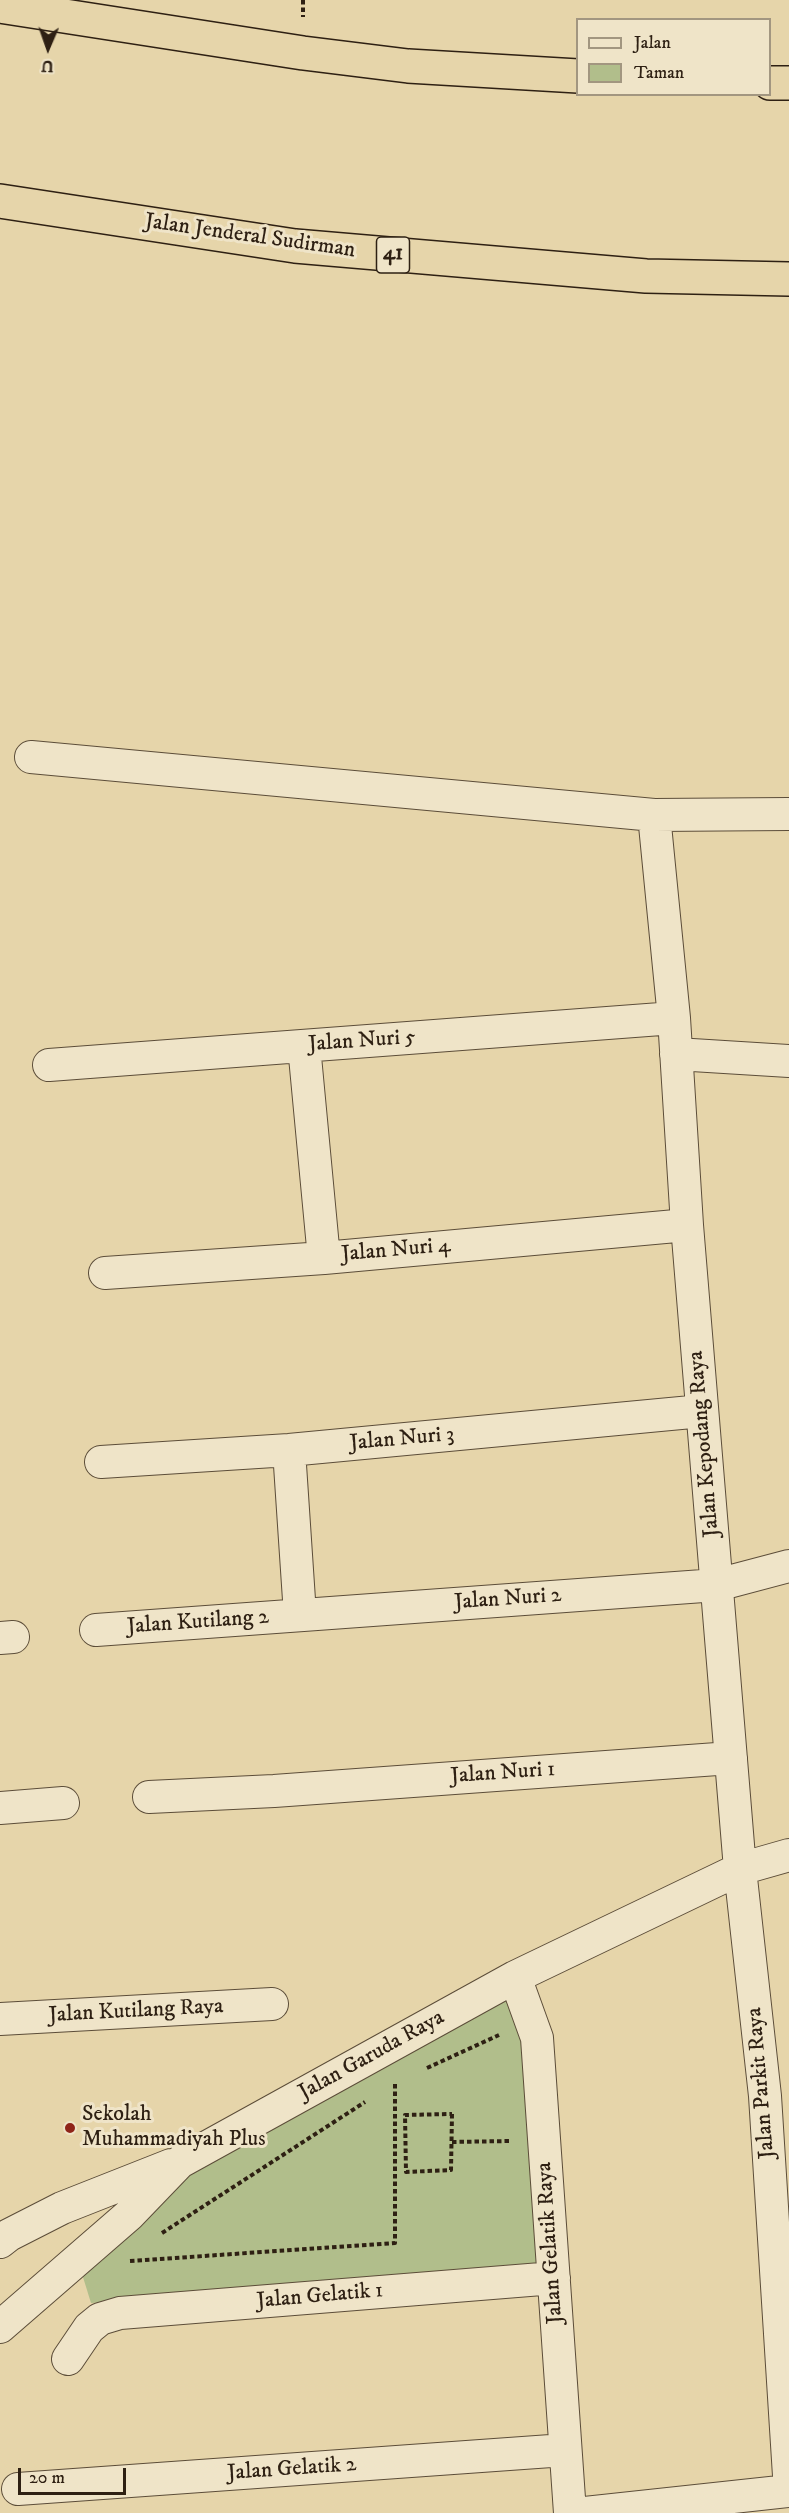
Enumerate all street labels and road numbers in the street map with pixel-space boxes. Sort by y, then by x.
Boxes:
street label: Jalan Jenderal Sudirman [143,209,357,265]
road number: 41 [376,237,410,273]
street label: Jalan Nuri 5 [307,1025,417,1059]
street label: Jalan Nuri 4 [340,1233,452,1269]
street label: Jalan Kepodang Raya [684,1350,726,1538]
street label: Jalan Nuri 3 [349,1422,455,1458]
street label: Jalan Nuri 2 [453,1583,563,1617]
street label: Jalan Kutilang 2 [126,1605,270,1641]
street label: Jalan Nuri 1 [450,1757,556,1791]
street label: Jalan Kutilang Raya [48,1994,224,2030]
street label: Jalan Garuda Raya [295,2005,449,2107]
street label: Jalan Parkit Raya [742,2006,782,2160]
street label: Jalan Gelatik Raya [532,2161,570,2325]
street label: Jalan Gelatik 1 [256,2278,384,2316]
street label: Jalan Gelatik 2 [227,2452,357,2488]

